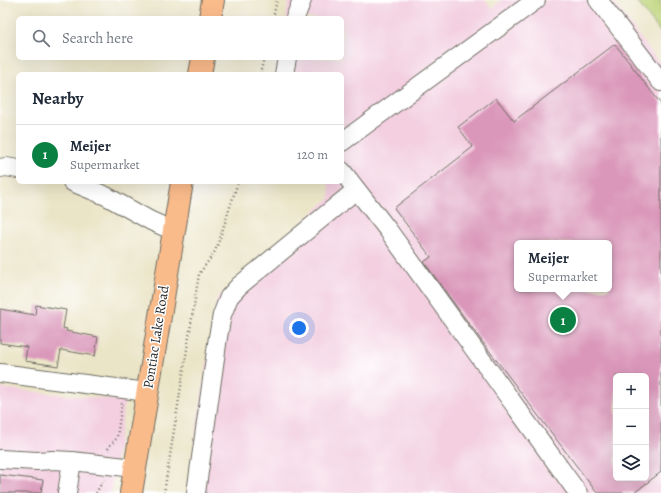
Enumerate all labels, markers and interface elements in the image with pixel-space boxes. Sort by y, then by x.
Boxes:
search box [16,16,344,60]
icon: search [30,27,52,49]
text: Search here [62,28,133,48]
text: Nearby [32,87,83,110]
text: Meijer [70,136,111,156]
text: 1 [43,146,47,163]
text: 120 m [297,146,328,163]
text: Supermarket [70,156,140,173]
popup [514,240,612,292]
text: Meijer [528,248,569,268]
text: Supermarket [528,268,598,285]
street label: Pontiac Lake Road [138,284,174,390]
pin: 1 [550,305,576,335]
your location [289,318,309,338]
map controls [613,373,649,481]
button: + [613,373,649,409]
button: − [613,409,649,445]
button: layers [613,445,649,481]

